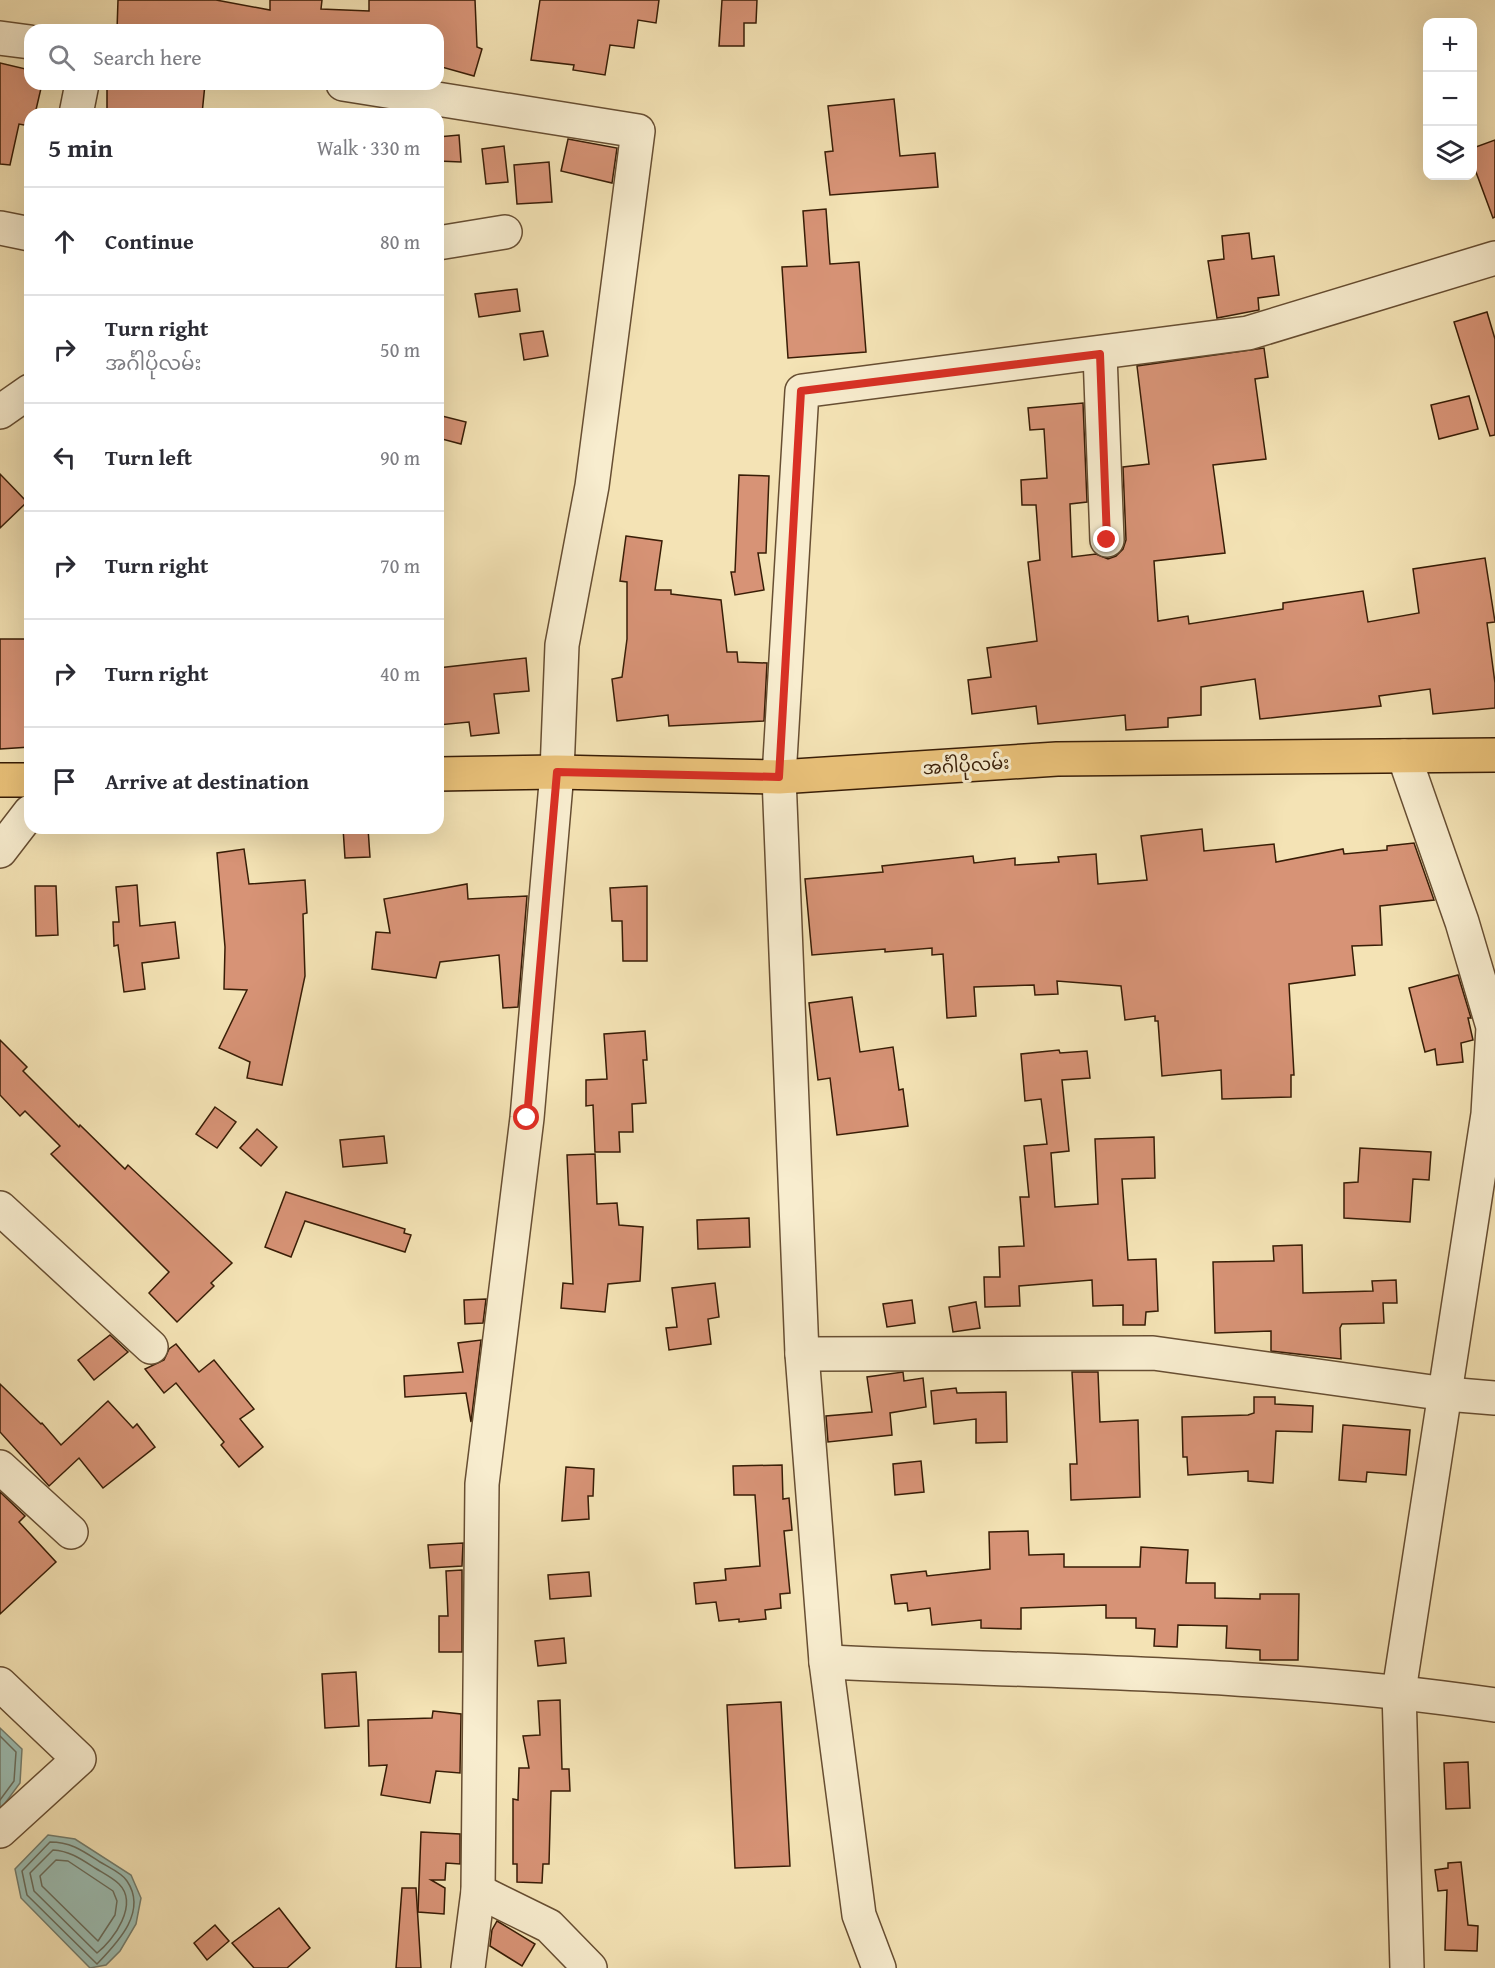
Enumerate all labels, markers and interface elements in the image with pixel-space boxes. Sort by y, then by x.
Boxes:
map controls [1423,18,1477,180]
button: + [1423,18,1477,72]
search box [24,24,444,90]
icon: search [45,41,78,74]
text: Search here [93,41,202,73]
button: − [1423,72,1477,126]
button: layers [1423,126,1477,180]
text: 5 min [48,128,113,167]
text: Walk · 330 m [317,133,420,162]
icon: ahead [48,225,81,258]
text: Continue [105,225,194,257]
text: 80 m [380,227,420,256]
text: Turn right [105,312,208,344]
icon: right [48,333,81,366]
text: 50 m [380,335,420,364]
text: အင်္ဂါပိုလမ်း [105,348,202,377]
icon: left [48,441,81,474]
text: Turn left [105,441,192,473]
text: 90 m [380,443,420,472]
route end [1093,526,1119,552]
icon: right [48,549,81,582]
text: Turn right [105,549,208,581]
text: 70 m [380,551,420,580]
icon: right [48,657,81,690]
text: Turn right [105,657,208,689]
text: 40 m [380,659,420,688]
street label: အင်္ဂါပိုလမ်း [922,749,1010,783]
icon: arrive [48,765,81,798]
text: Arrive at destination [105,765,309,797]
route start [513,1104,539,1130]

